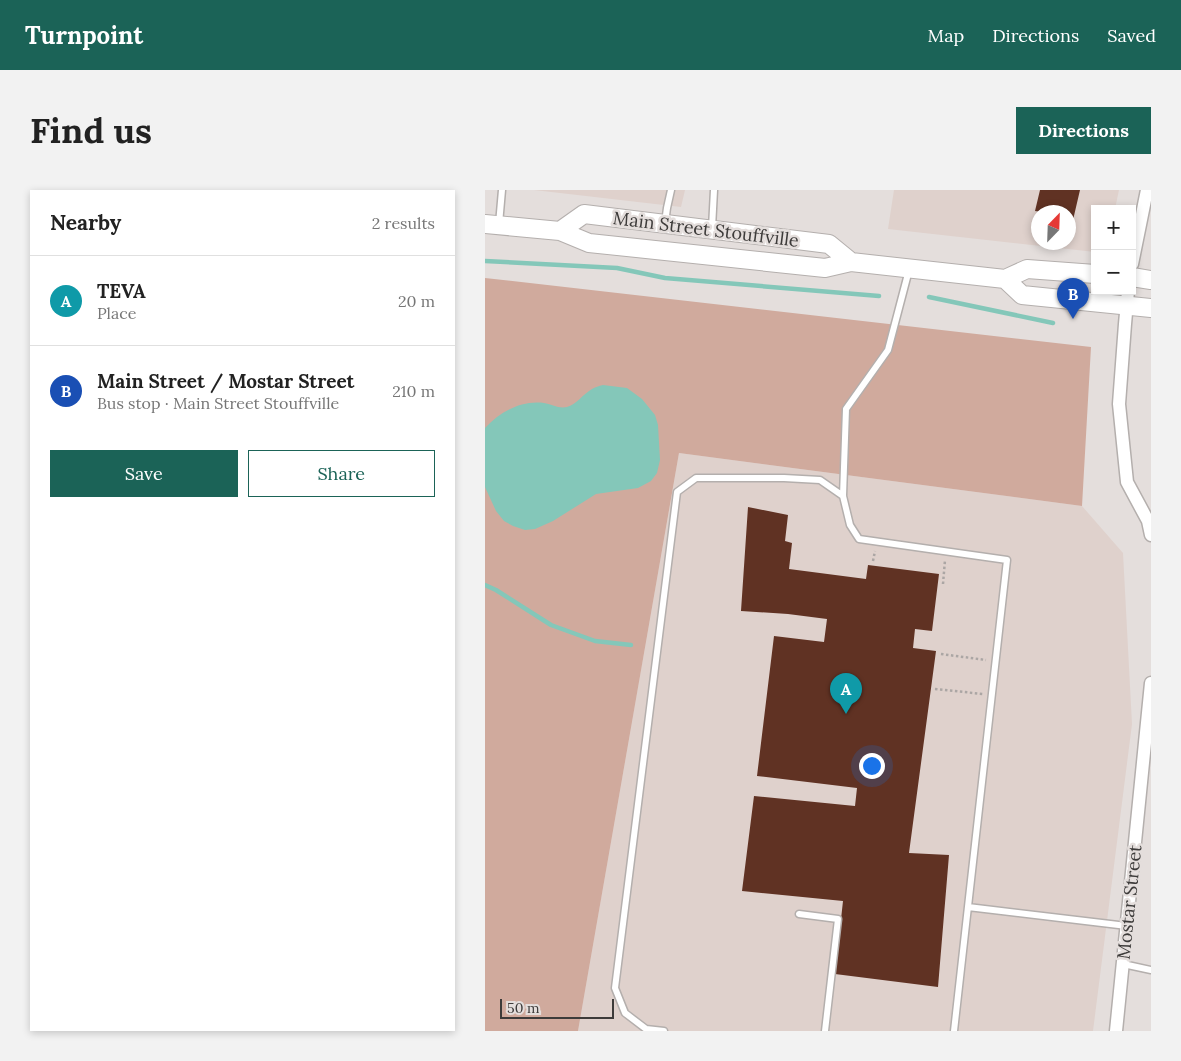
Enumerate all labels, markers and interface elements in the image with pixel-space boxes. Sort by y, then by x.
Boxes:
text: Turnpoint [25,20,143,51]
text: Map [928,24,964,47]
text: Directions [992,24,1079,47]
text: Saved [1107,24,1156,47]
button: Directions [1016,107,1151,154]
text: Find us [30,108,152,153]
north arrow [1031,205,1076,250]
map controls [1091,205,1136,295]
button: + [1091,205,1136,250]
street label: Main Street Stouffville [612,206,800,252]
text: Nearby [50,209,121,236]
text: 2 results [372,213,435,233]
button: − [1091,250,1136,295]
pin: B [1057,278,1089,319]
text: TEVA [97,279,146,303]
text: A [61,291,71,311]
text: 20 m [398,291,435,311]
text: Place [97,303,136,323]
text: Main Street / Mostar Street [97,369,354,393]
text: B [61,381,71,401]
text: 210 m [392,381,435,401]
text: Bus stop · Main Street Stouffville [97,393,339,413]
button: Save [50,450,238,497]
button: Share [248,450,435,497]
pin: A [830,673,862,714]
your location [859,753,885,779]
street label: Mostar Street [1112,844,1146,960]
scale bar [500,996,614,1019]
text: 50 m [507,999,540,1017]

